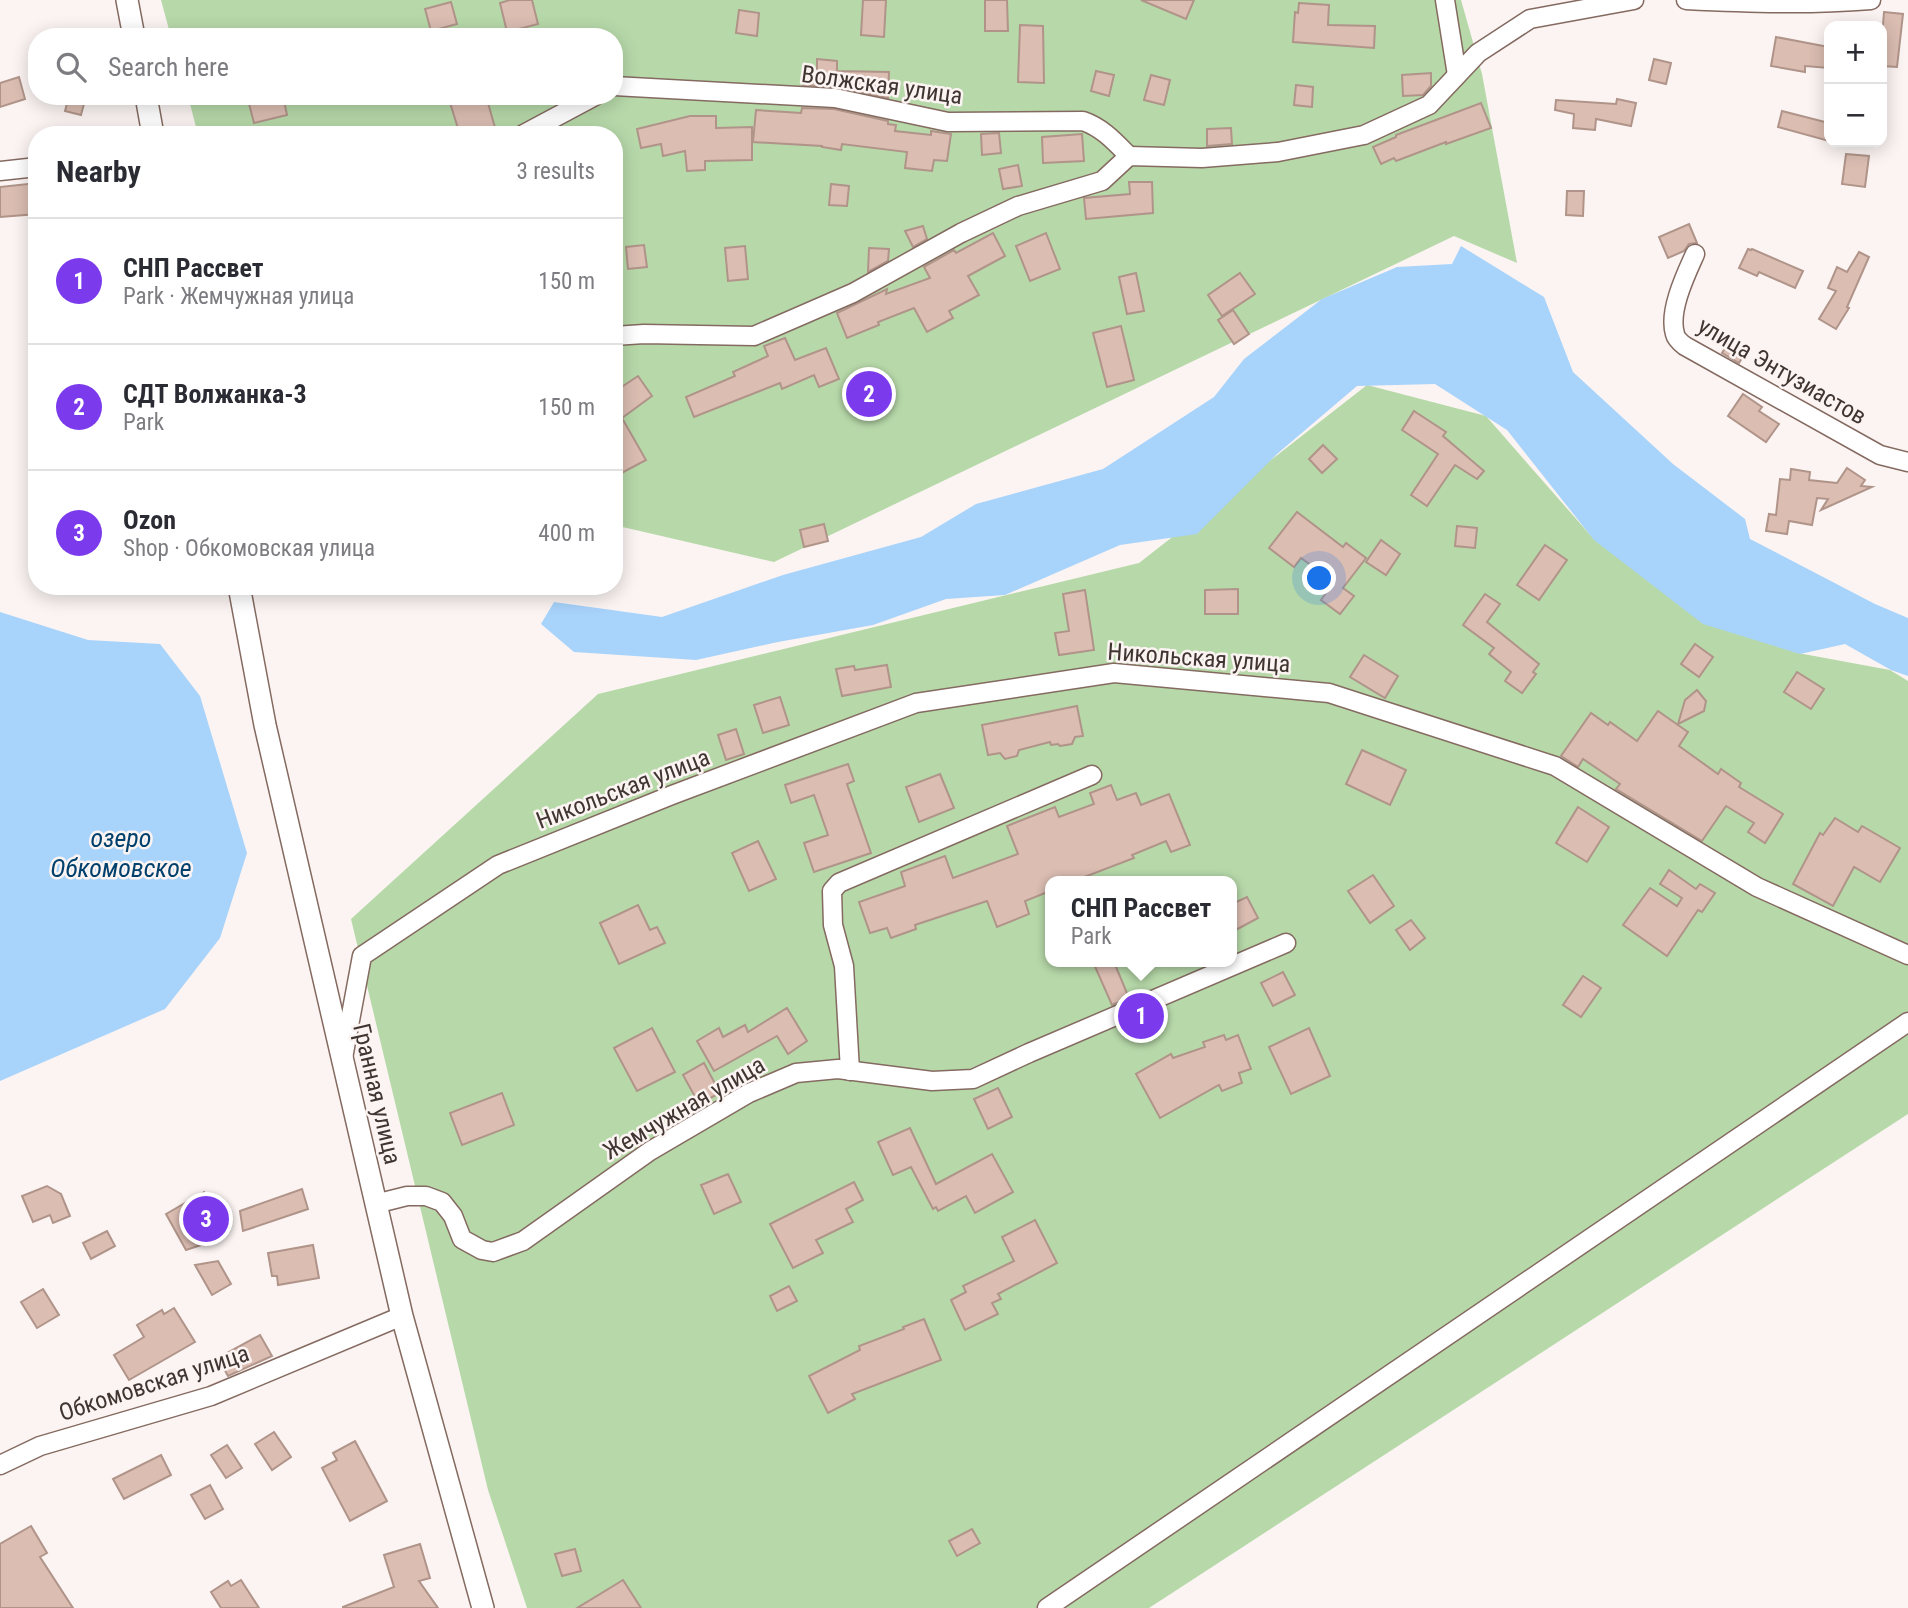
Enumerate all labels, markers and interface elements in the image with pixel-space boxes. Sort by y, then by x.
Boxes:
map controls [1824,21,1887,147]
button: + [1824,21,1887,84]
search box [28,28,623,105]
icon: search [52,48,90,86]
text: Search here [108,52,229,82]
street label: Волжская улица [800,60,964,110]
button: − [1824,84,1887,147]
text: Nearby [56,154,141,189]
text: 3 results [517,158,595,185]
text: СНП Рассвет [123,253,264,283]
text: 1 [73,268,85,295]
text: 150 m [538,268,595,295]
text: Park · Жемчужная улица [123,283,354,310]
street label: улица Энтузиастов [1693,311,1871,431]
pin: 2 [846,368,892,420]
text: СДТ Волжанка-3 [123,379,307,409]
text: 2 [73,394,85,421]
text: 150 m [538,394,595,421]
text: Park [123,409,164,436]
text: Ozon [123,505,176,535]
text: 3 [73,520,85,547]
text: 400 m [538,520,595,547]
text: Shop · Обкомовская улица [123,535,375,562]
your location [1302,561,1336,595]
street label: Никольская улица [1107,638,1291,678]
street label: Никольская улица [532,743,714,835]
water label: озеро Обкомовское [50,823,192,883]
popup [1045,876,1237,967]
text: СНП Рассвет [1071,893,1211,923]
text: Park [1071,923,1112,950]
pin: 1 [1118,990,1164,1042]
street label: Гранная улица [347,1021,407,1167]
street label: Жемчужная улица [598,1050,770,1166]
pin: 3 [183,1193,229,1245]
street label: Обкомовская улица [55,1339,253,1427]

